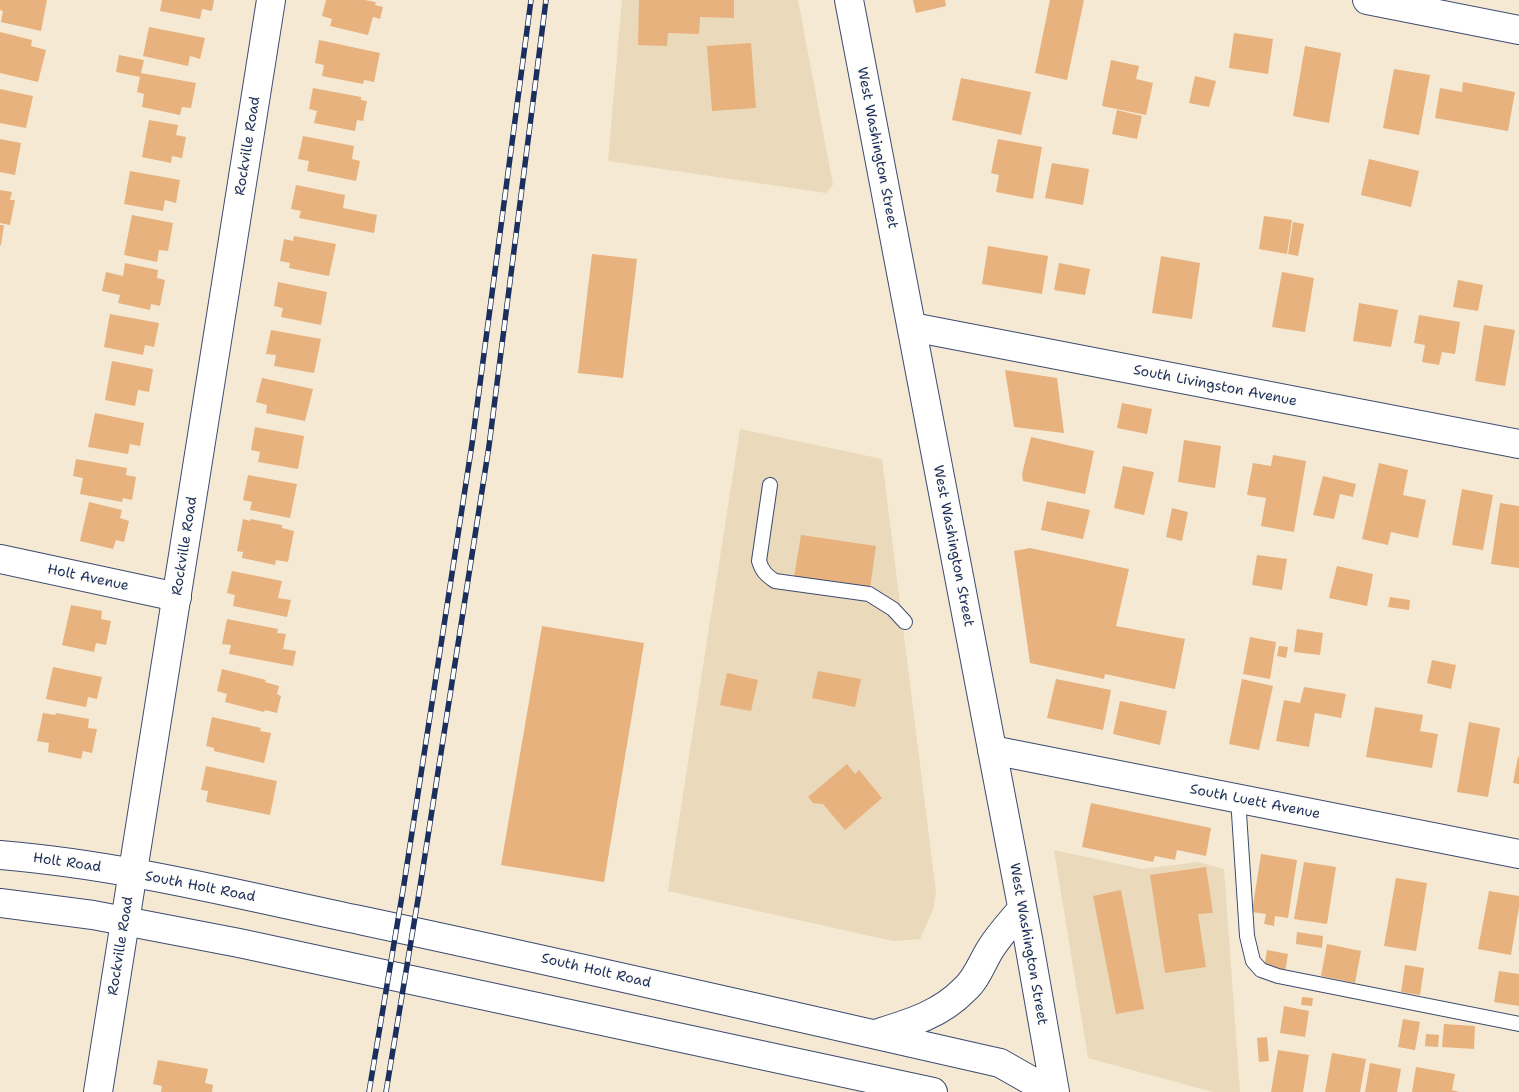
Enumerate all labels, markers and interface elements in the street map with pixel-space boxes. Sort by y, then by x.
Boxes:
street label: West Washington Street [853,66,901,230]
street label: Rockville Road [232,95,264,197]
street label: South Livingston Avenue [1132,362,1298,410]
street label: West Washington Street [929,464,977,628]
street label: Rockville Road [169,495,201,597]
street label: Holt Avenue [46,561,130,595]
street label: South Luett Avenue [1188,781,1322,823]
street label: Holt Road [32,850,102,876]
street label: West Washington Street [1005,862,1051,1026]
street label: South Holt Road [143,868,257,906]
street label: Rockville Road [105,895,137,997]
street label: South Holt Road [539,950,653,992]

